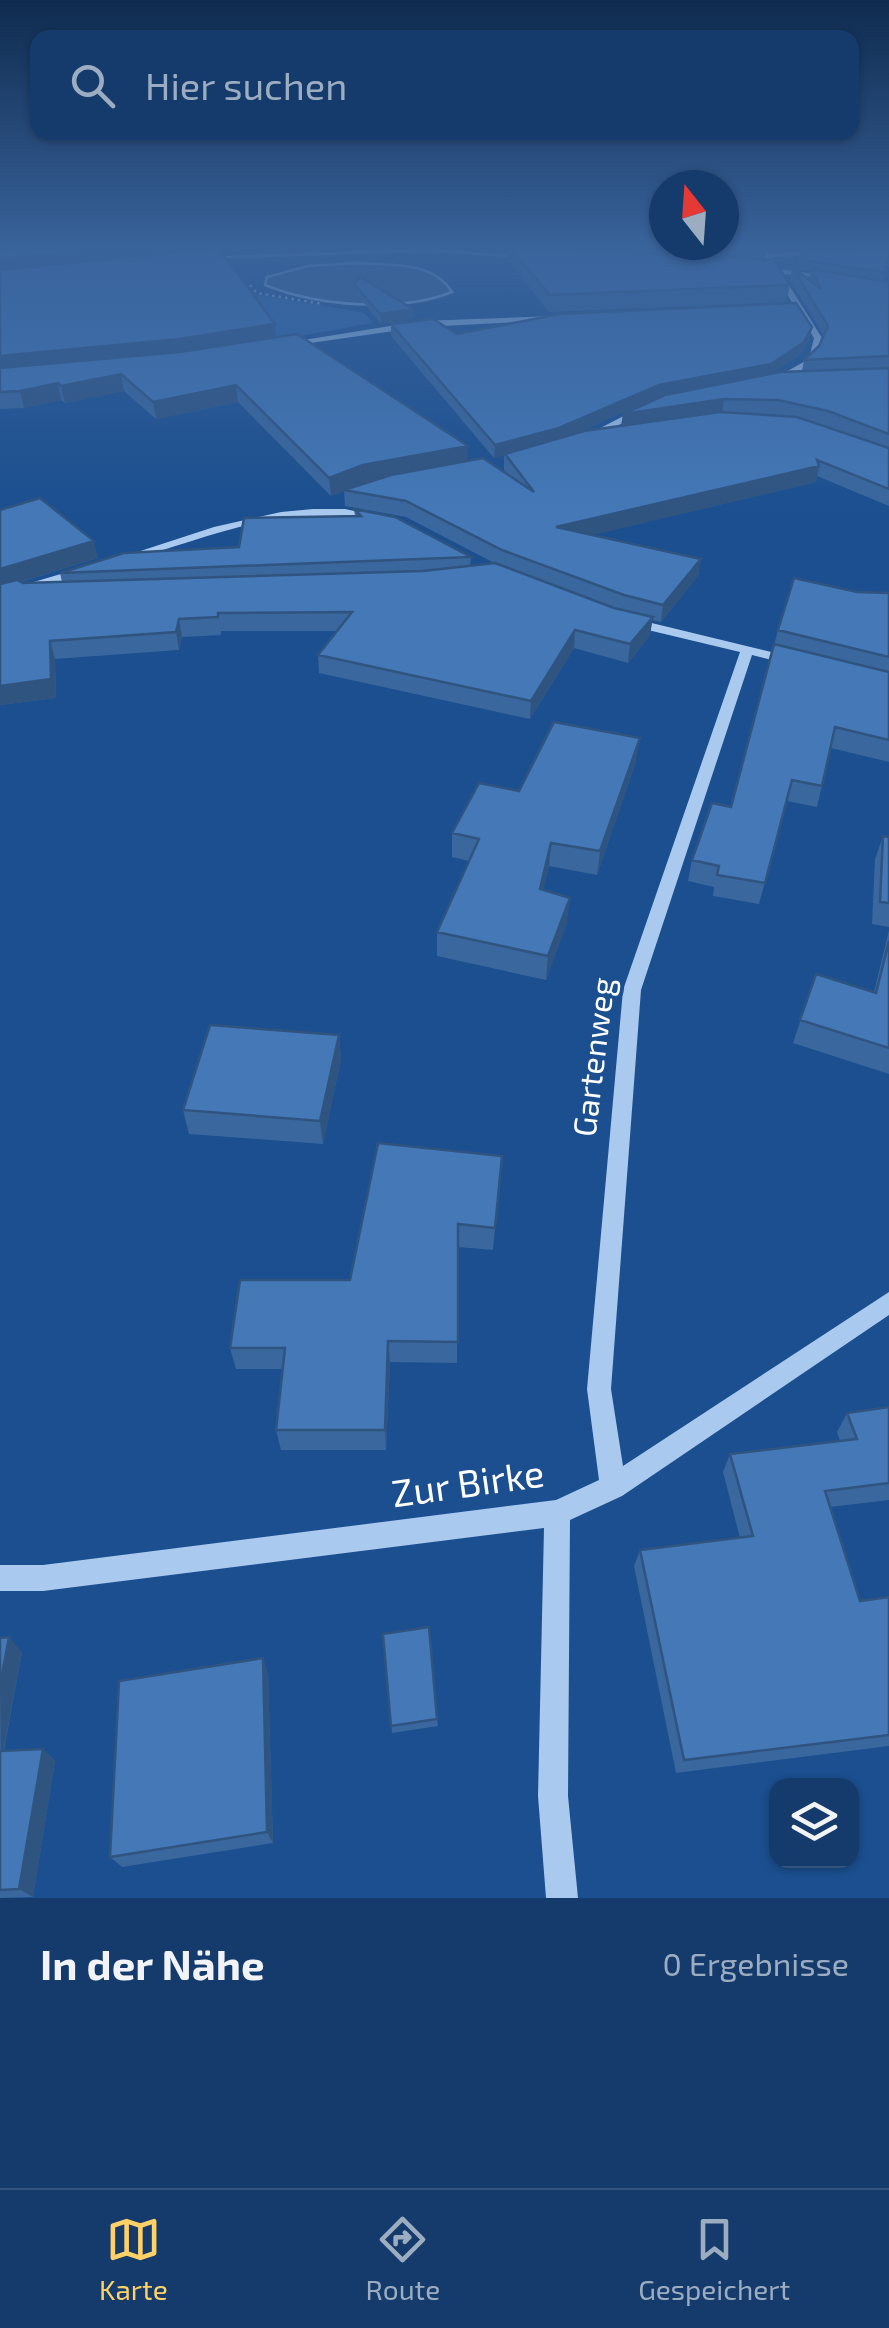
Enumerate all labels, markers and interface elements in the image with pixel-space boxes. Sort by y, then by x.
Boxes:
search box [30,30,859,140]
icon: search [65,58,120,113]
text: Hier suchen [145,62,347,108]
north arrow [649,170,739,260]
street label: Gartenweg [563,975,621,1138]
street label: Zur Birke [389,1449,547,1515]
map controls [769,1778,859,1868]
button: layers [769,1778,859,1868]
text: In der Nähe [40,1938,265,1988]
text: 0 Ergebnisse [663,1944,849,1982]
tab: Karte [99,2212,168,2306]
tab: Route [366,2212,440,2306]
tab: Gespeichert [638,2212,790,2306]

